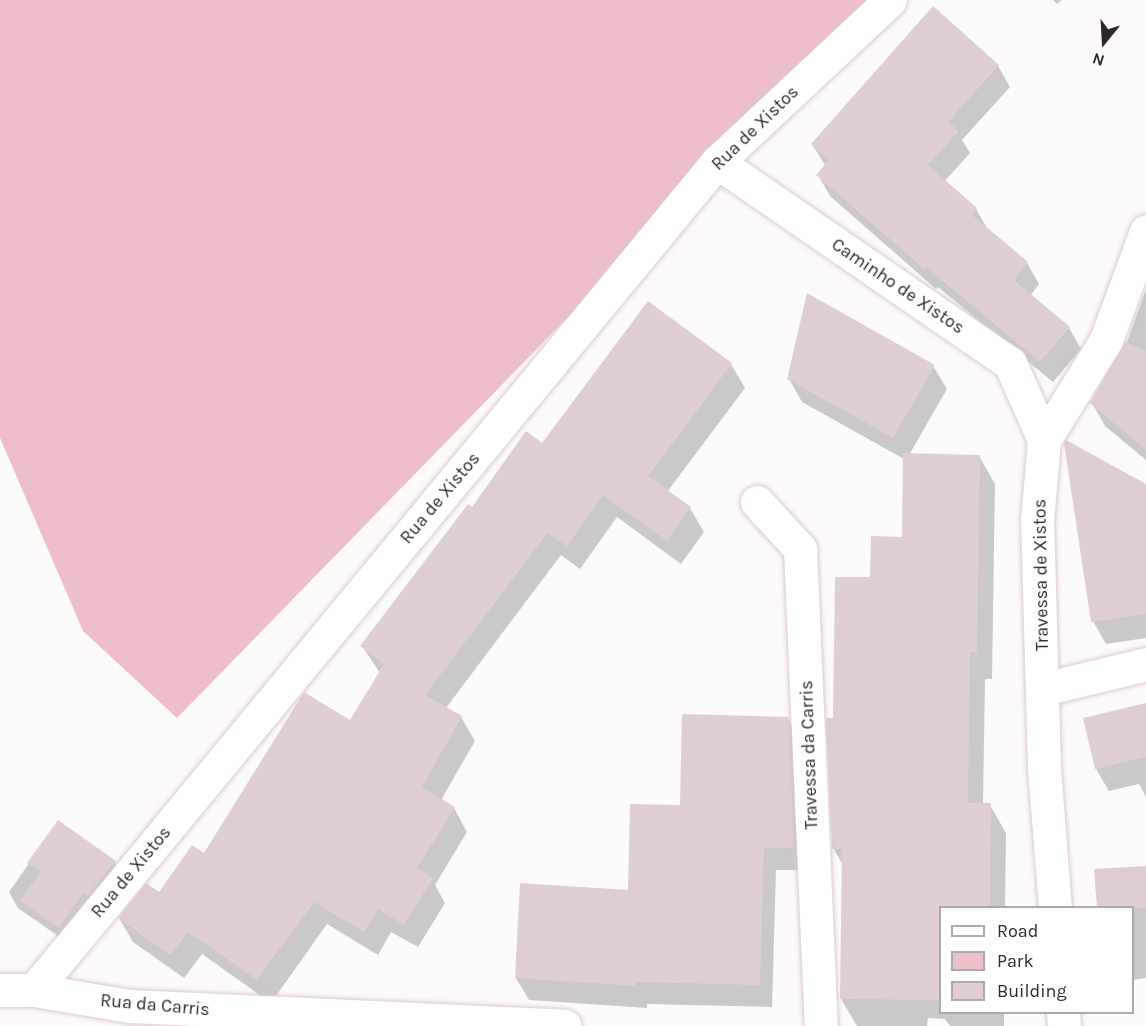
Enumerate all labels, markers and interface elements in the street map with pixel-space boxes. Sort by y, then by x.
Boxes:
north arrow [1074,12,1134,72]
text: N [1090,49,1107,70]
street label: Rua de Xistos [707,81,803,175]
street label: Caminho de Xistos [827,234,969,338]
street label: Rua de Xistos [395,448,485,548]
street label: Travessa de Xistos [1029,499,1053,651]
street label: Travessa da Carris [796,680,822,830]
street label: Rua de Xistos [86,822,176,922]
legend [939,906,1134,1014]
text: Road [997,920,1038,942]
text: Park [997,950,1034,972]
text: Building [997,980,1067,1002]
street label: Rua da Carris [99,989,211,1021]

